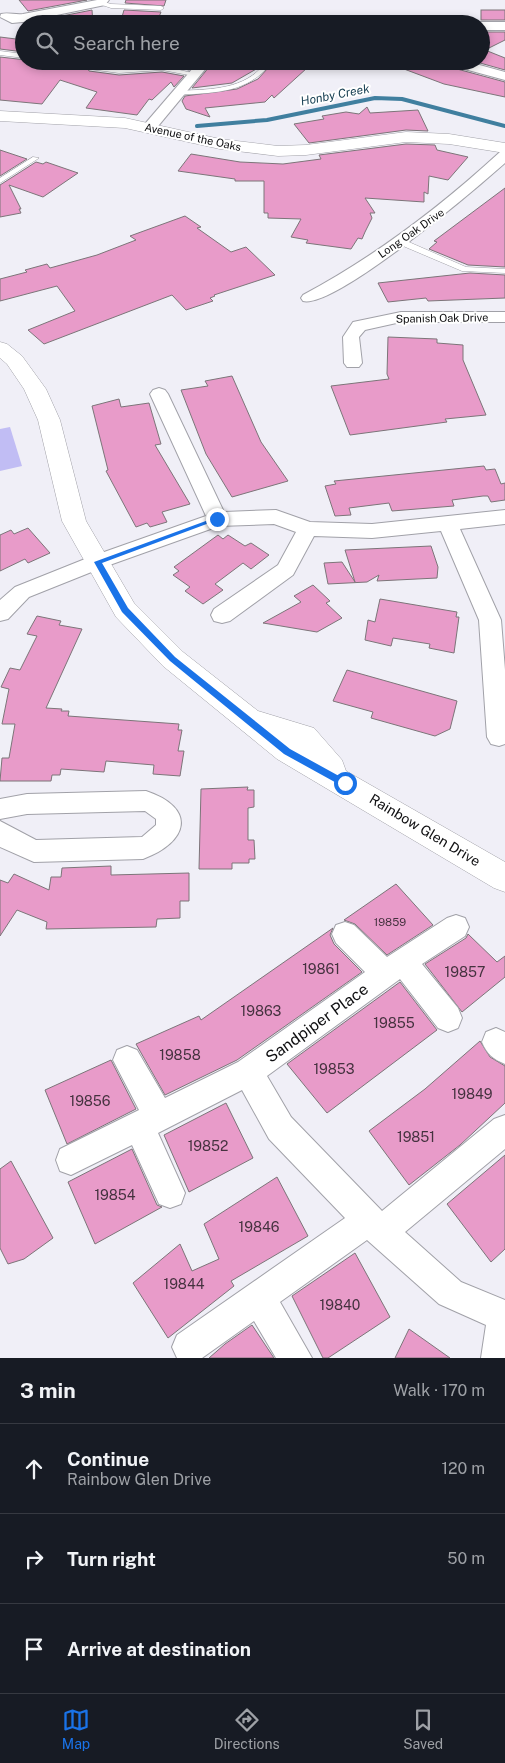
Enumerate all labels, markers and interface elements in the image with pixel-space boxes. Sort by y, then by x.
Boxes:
search box [15,15,490,70]
icon: search [33,29,61,57]
text: Search here [73,32,180,54]
water label: Honby Creek [299,81,371,109]
street label: Avenue of the Oaks [144,121,243,153]
street label: Long Oak Drive [376,206,446,260]
street label: Spanish Oak Drive [395,311,489,325]
route end [206,508,229,531]
route start [334,772,357,795]
street label: Rainbow Glen Drive [367,791,483,869]
house number: 19859 [374,916,406,928]
house number: 19861 [302,961,340,977]
house number: 19857 [445,964,485,980]
street label: Sandpiper Place [262,979,372,1067]
house number: 19863 [241,1003,282,1019]
house number: 19855 [373,1015,415,1031]
house number: 19858 [159,1047,201,1063]
house number: 19853 [313,1061,355,1077]
house number: 19849 [452,1086,493,1102]
house number: 19856 [69,1093,111,1109]
house number: 19851 [397,1129,435,1145]
house number: 19852 [188,1138,228,1154]
house number: 19854 [94,1187,136,1203]
house number: 19846 [239,1219,280,1235]
house number: 19844 [164,1276,205,1292]
house number: 19840 [320,1297,360,1313]
text: 3 min [20,1378,76,1403]
text: Walk · 170 m [393,1381,485,1400]
text: Continue [67,1448,149,1470]
icon: ahead [20,1455,48,1483]
text: 120 m [441,1459,485,1478]
text: Rainbow Glen Drive [67,1470,211,1489]
icon: right [20,1545,48,1573]
text: Turn right [67,1548,156,1570]
text: 50 m [447,1549,485,1568]
icon: arrive [20,1635,48,1663]
text: Arrive at destination [67,1638,251,1660]
tab: Map [62,1706,90,1752]
tab: Directions [214,1706,280,1752]
tab: Saved [403,1706,443,1752]

